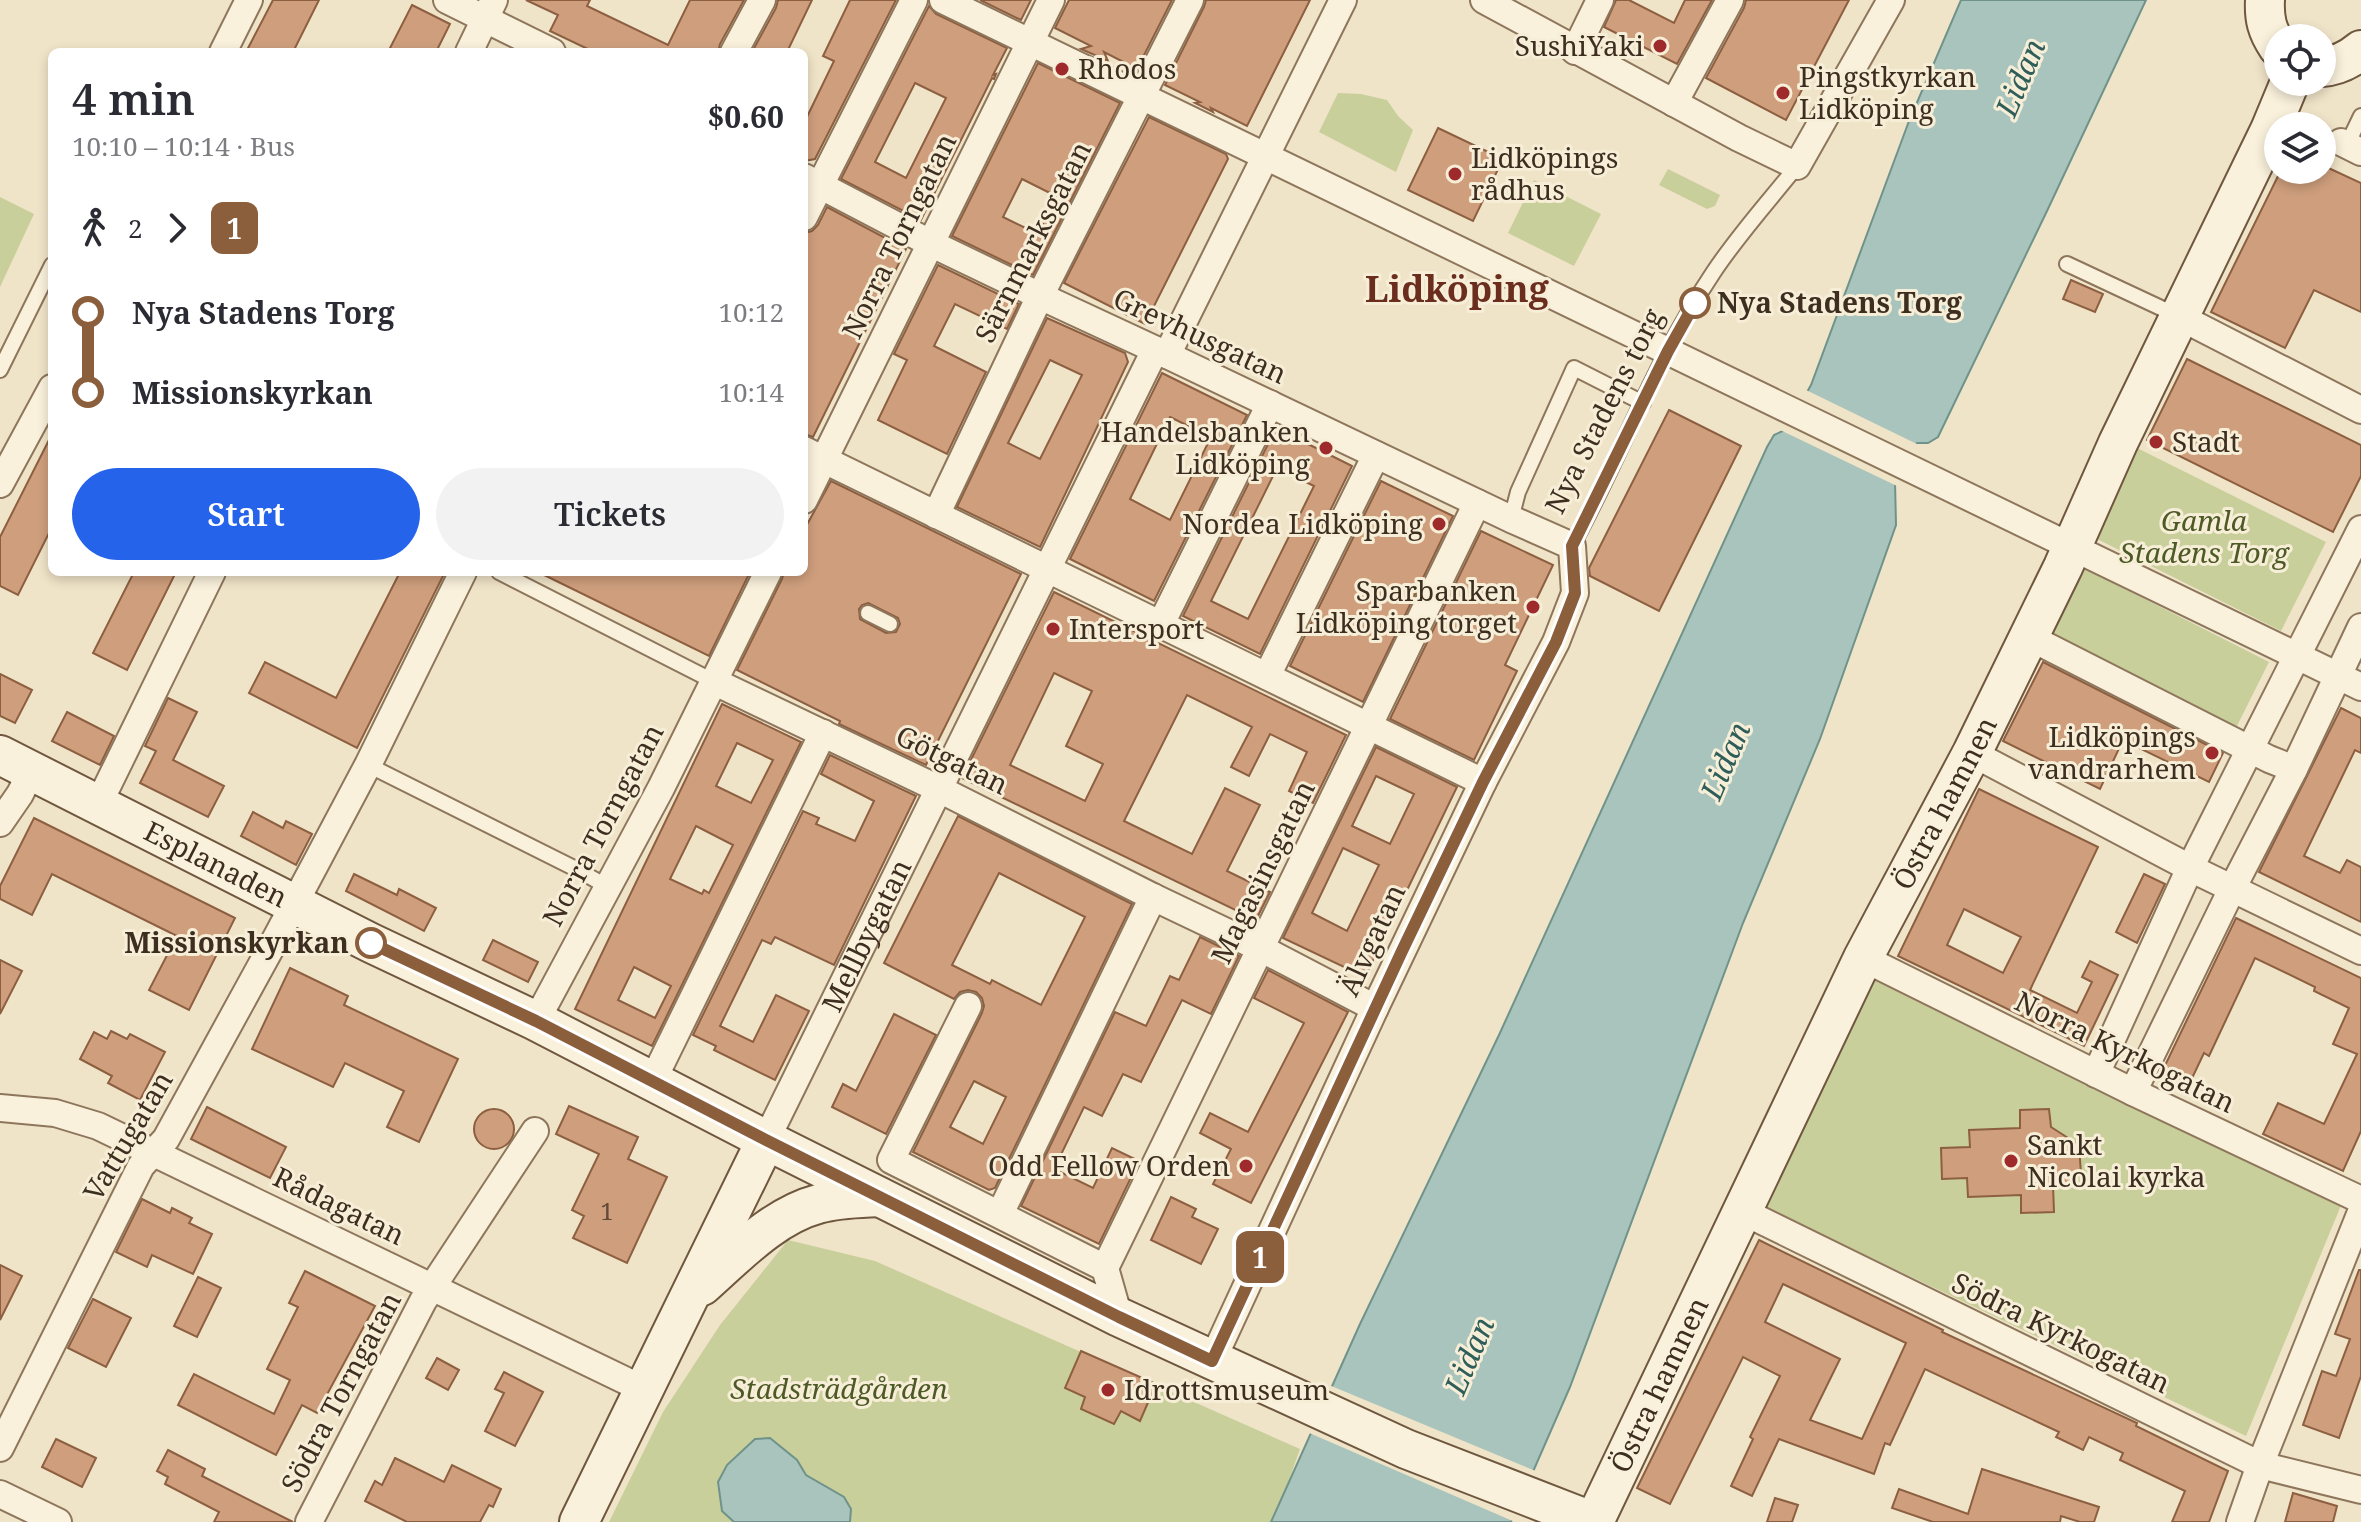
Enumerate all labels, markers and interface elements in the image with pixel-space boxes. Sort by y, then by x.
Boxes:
map controls [2264,24,2336,184]
button: locate [2264,24,2336,96]
place label: SushiYaki [1515,26,1644,64]
water label: Lidan [1985,32,2054,123]
marker: SushiYaki [1651,37,1669,55]
place label: Rhodos [1078,49,1176,87]
place label: Pingstkyrkan Lidköping [1799,57,1976,127]
marker: Rhodos [1053,60,1071,78]
text: 4 min [72,68,195,128]
marker: Pingstkyrkan Lidköping [1774,84,1792,102]
text: $0.60 [707,96,784,137]
button: layers [2264,112,2336,184]
street label: Norra Torngatan [832,127,964,345]
text: 10:10 – 10:14 · Bus [72,128,295,164]
street label: Särnmarksgatan [965,134,1099,349]
place label: Lidköpings rådhus [1471,138,1618,208]
marker: Lidköpings rådhus [1446,165,1464,183]
icon: walk [72,206,116,250]
icon: forward [155,206,199,250]
text: 1 [227,209,242,247]
text: 2 [128,210,143,246]
district label: Lidköping [1365,264,1550,313]
street label: Grevhusgatan [1108,278,1293,392]
place label: Nya Stadens Torg [1717,283,1962,321]
marker: Nya Stadens Torg [1680,288,1710,318]
text: Nya Stadens Torg [132,292,395,333]
text: 10:12 [718,294,784,330]
street label: Nya Stadens torg [1535,301,1671,520]
text: Missionskyrkan [132,372,373,413]
text: 10:14 [718,374,784,410]
place label: Handelsbanken Lidköping [1101,412,1310,482]
place label: Stadt [2172,422,2240,460]
marker: Stadt [2147,433,2165,451]
marker: Handelsbanken Lidköping [1317,439,1335,457]
button: Start [72,468,420,560]
button: Tickets [436,468,784,560]
park label: Gamla Stadens Torg [2119,501,2290,571]
place label: Nordea Lidköping [1182,504,1423,542]
marker: Nordea Lidköping [1430,515,1448,533]
place label: Sparbanken Lidköping torget [1296,571,1517,641]
marker: Sparbanken Lidköping torget [1524,598,1542,616]
place label: Intersport [1069,609,1205,647]
marker: Intersport [1044,620,1062,638]
street label: Östra hamnen [1883,710,2005,896]
water label: Lidan [1690,715,1759,806]
street label: Götgatan [890,716,1015,803]
street label: Norra Torngatan [533,717,671,932]
place label: Lidköpings vandrarhem [2028,717,2196,787]
marker: Lidköpings vandrarhem [2203,744,2221,762]
street label: Magasinsgatan [1201,774,1323,970]
street label: Esplanaden [138,811,294,916]
street label: Mellbygatan [812,852,919,1018]
street label: Älvgatan [1329,878,1413,1002]
place label: Missionskyrkan [124,923,349,961]
marker: Missionskyrkan [356,928,386,958]
street label: Norra Kyrkogatan [2009,981,2242,1121]
street label: Vattugatan [74,1064,181,1207]
place label: Sankt Nicolai kyrka [2027,1125,2205,1195]
place label: Odd Fellow Orden [988,1146,1230,1184]
marker: Sankt Nicolai kyrka [2002,1152,2020,1170]
street label: Rådagatan [267,1157,411,1253]
marker: Odd Fellow Orden [1237,1157,1255,1175]
house number: 1 [600,1194,614,1227]
line badge: 1 [1234,1231,1286,1283]
text: 1 [1252,1238,1268,1276]
street label: Södra Kyrkogatan [1946,1263,2177,1401]
street label: Södra Torngatan [271,1285,409,1498]
street label: Östra hamnen [1600,1290,1717,1478]
water label: Lidan [1434,1310,1503,1401]
park label: Stadsträdgården [730,1369,948,1407]
place label: Idrottsmuseum [1124,1370,1329,1408]
marker: Idrottsmuseum [1099,1381,1117,1399]

